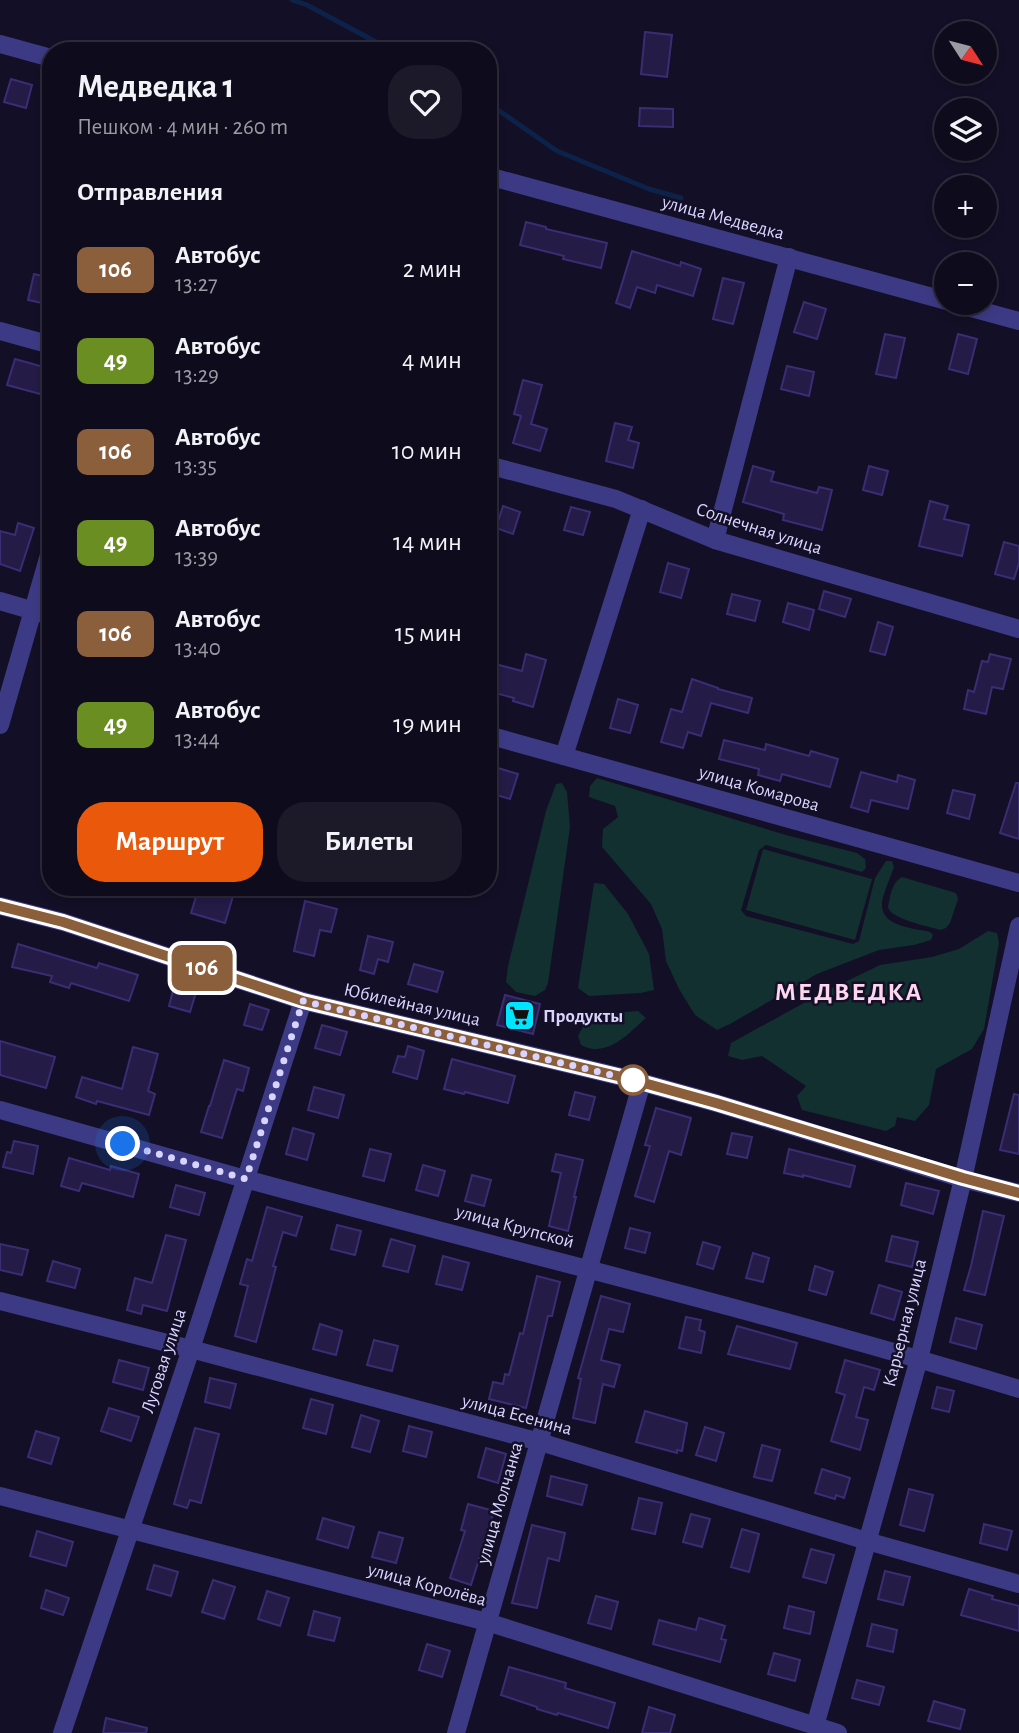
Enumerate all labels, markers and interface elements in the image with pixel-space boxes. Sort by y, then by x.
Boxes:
north arrow [934,21,998,84]
map controls [934,21,997,315]
button: heart [388,65,462,139]
text: Медведка 1 [77,71,234,104]
button: layers [934,98,997,161]
text: Пешком · 4 мин · 260 m [77,116,288,139]
button: + [934,175,997,238]
text: Отправления [77,179,223,205]
street label: улица Медведка [659,192,786,244]
text: Автобус [175,242,261,268]
button: − [934,252,997,315]
text: 2 мин [403,256,462,282]
text: 106 [99,258,132,282]
text: 13:27 [175,273,218,296]
text: Автобус [175,333,261,359]
text: 4 мин [402,347,462,373]
text: 49 [104,349,127,373]
text: 13:29 [175,364,219,387]
text: Автобус [175,424,261,450]
text: 10 мин [392,438,462,464]
text: 106 [99,440,132,464]
text: 13:35 [175,455,217,478]
street label: Солнечная улица [694,500,825,558]
text: Автобус [175,515,261,541]
text: 14 мин [393,529,462,555]
text: 49 [104,531,127,555]
text: 13:39 [175,546,218,569]
text: Автобус [175,606,261,632]
text: 15 мин [395,620,462,646]
text: 106 [99,622,132,646]
text: 13:40 [175,637,221,660]
text: Автобус [175,697,261,723]
text: 19 мин [393,711,462,737]
text: 49 [104,713,127,737]
text: 13:44 [175,728,220,751]
street label: улица Комарова [696,762,822,815]
button: Маршрут [77,802,263,882]
button: Билеты [277,802,462,882]
line badge: 106 [162,945,242,991]
text: 106 [186,956,218,980]
district label: МЕДВЕДКА [775,979,923,1005]
street label: Юбилейная улица [342,980,482,1030]
supermarket icon: Продукты [503,999,537,1033]
place label: Продукты [543,1007,623,1026]
unlabelled marker [618,1065,648,1095]
your location [105,1126,140,1161]
street label: улица Крупской [453,1202,576,1252]
street label: Карьерная улица [880,1257,930,1389]
street label: Луговая улица [138,1306,190,1416]
street label: улица Есенина [459,1391,574,1439]
street label: улица Молчанка [473,1440,527,1567]
street label: улица Королёва [365,1560,489,1610]

